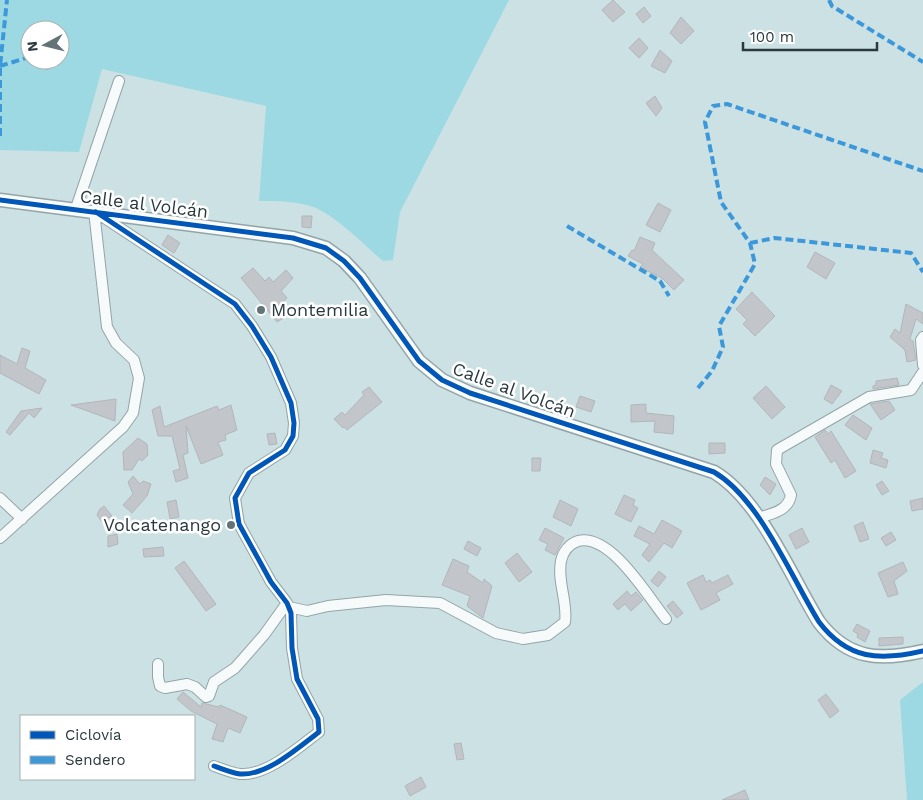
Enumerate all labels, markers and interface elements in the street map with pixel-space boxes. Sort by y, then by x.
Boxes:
north arrow [20,20,70,70]
scale bar [743,20,877,52]
text: 100 m [750,28,794,46]
text: N [24,40,41,53]
street label: Calle al Volcán [79,185,209,222]
place label: Montemilia [271,299,368,320]
marker: Montemilia [255,304,267,316]
street label: Calle al Volcán [450,358,578,421]
place label: Volcatenango [103,514,221,535]
marker: Volcatenango [225,519,237,531]
legend [20,715,195,780]
text: Ciclovía [65,726,122,744]
text: Sendero [65,751,126,769]

